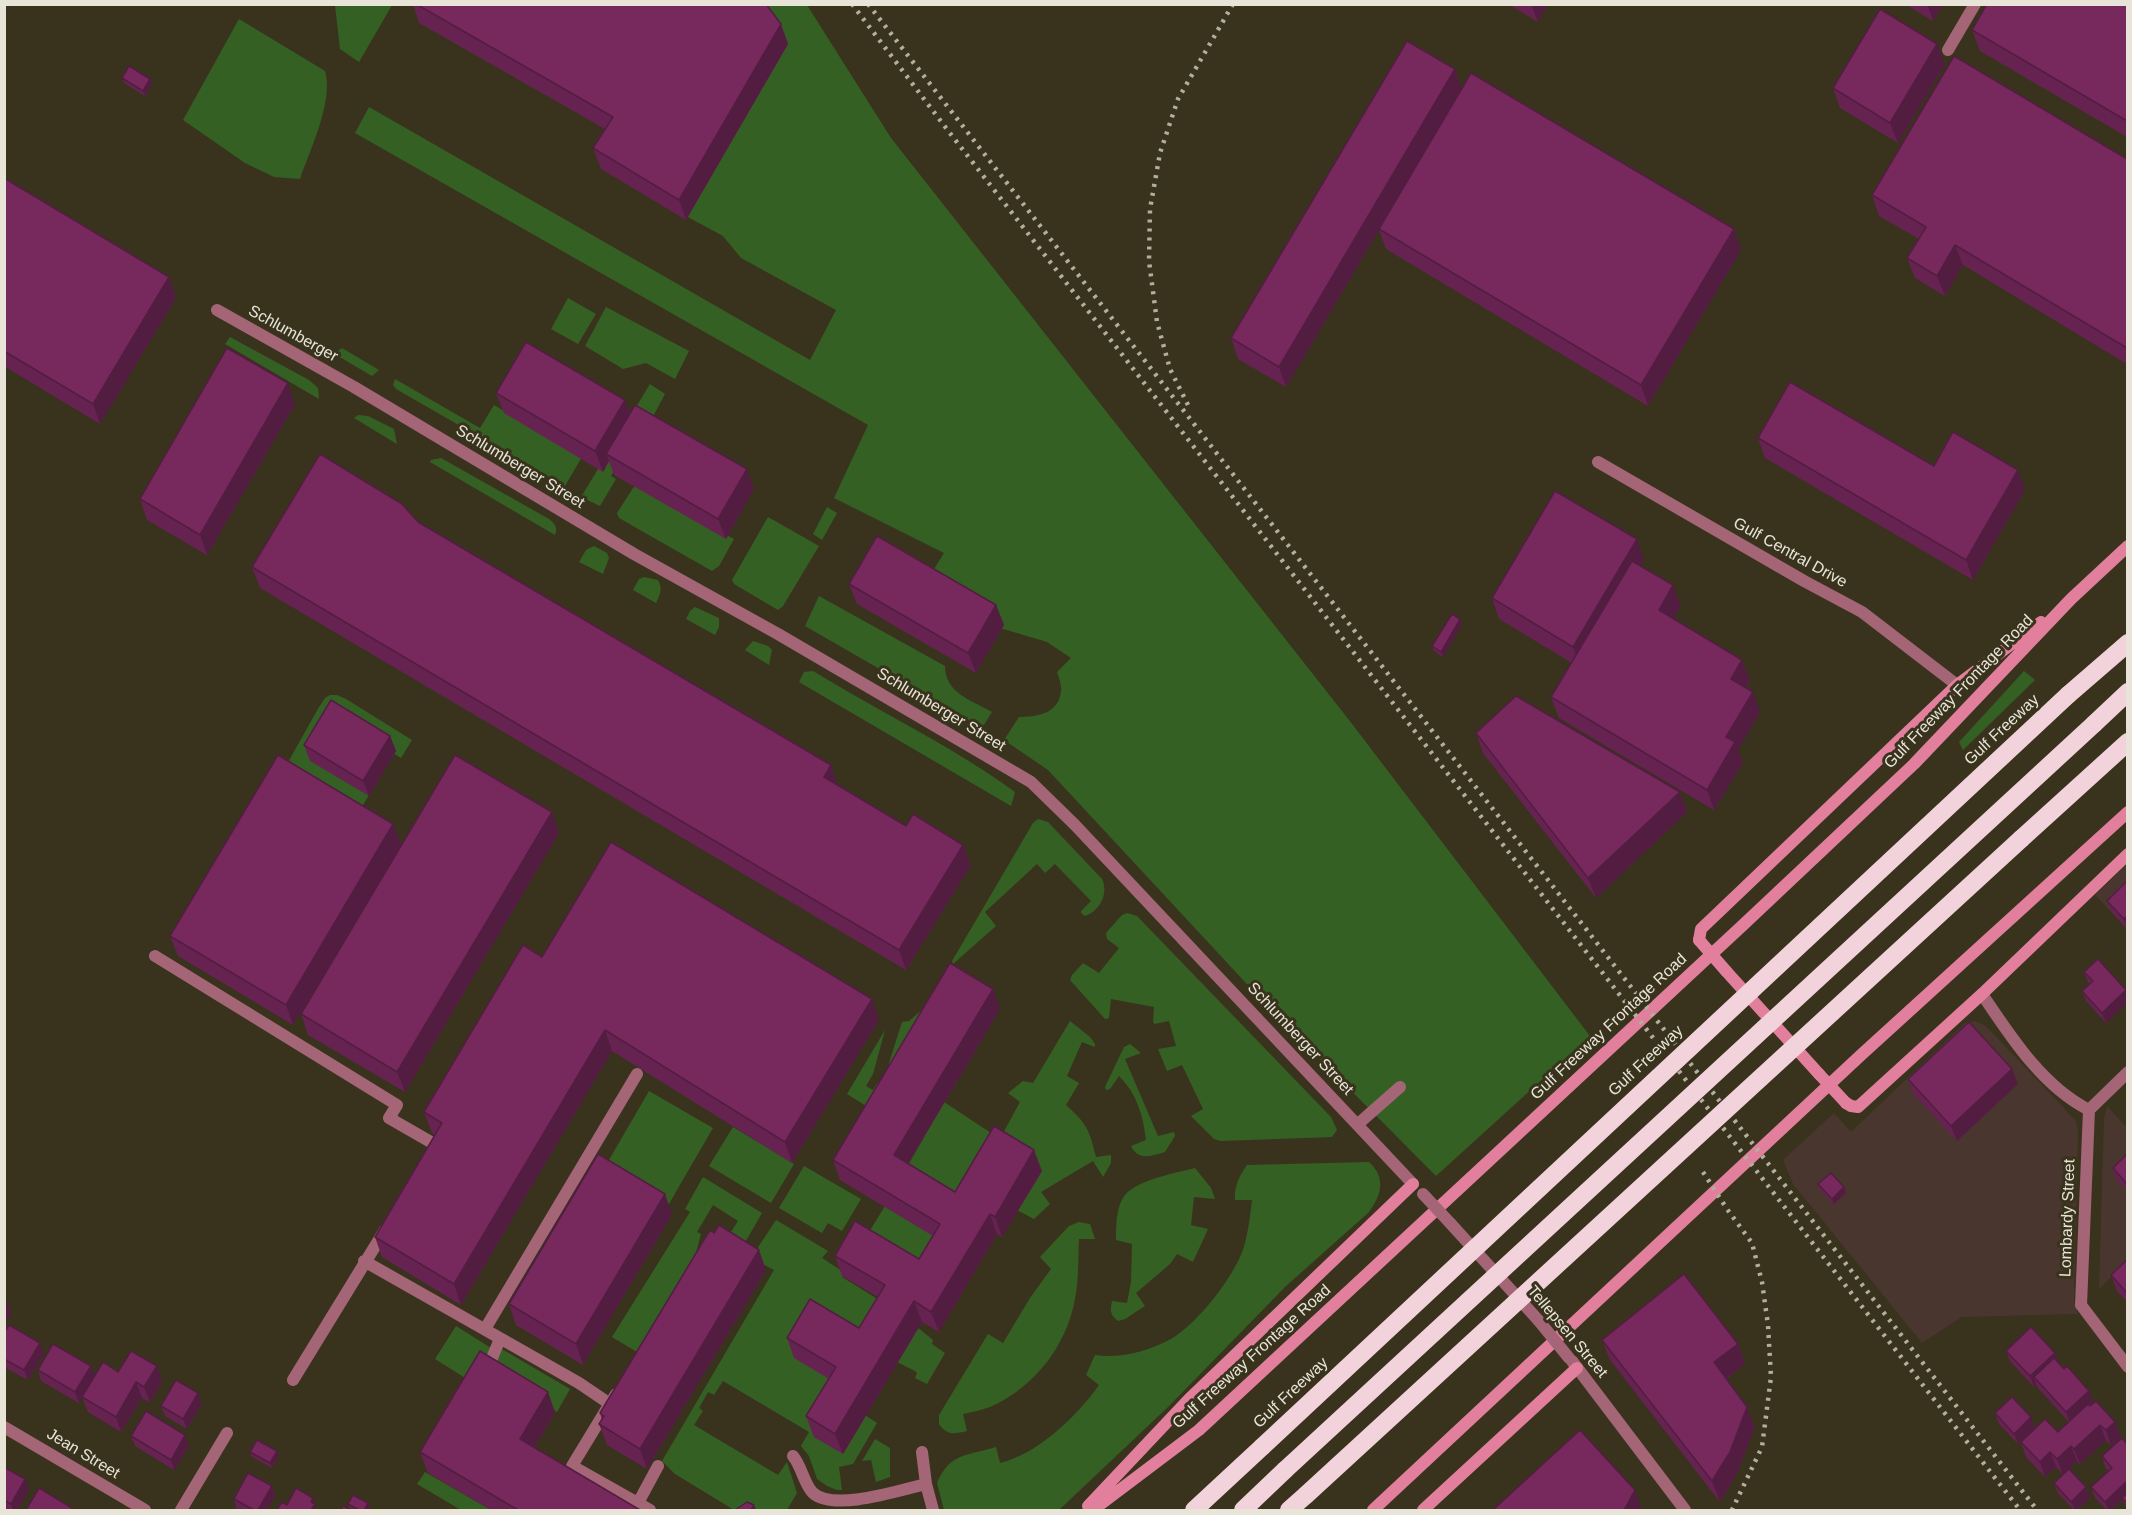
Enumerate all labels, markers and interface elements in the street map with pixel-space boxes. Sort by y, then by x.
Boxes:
street label: Schlumberger [245,301,341,367]
street label: Schlumberger Street [452,421,588,513]
street label: Gulf Central Drive [1730,514,1850,592]
street label: Gulf Freeway Frontage Road [1880,611,2038,773]
street label: Schlumberger Street [873,664,1009,756]
street label: Gulf Freeway [1961,691,2043,769]
street label: Gulf Freeway Frontage Road [1527,950,1691,1104]
street label: Schlumberger Street [1243,979,1357,1099]
street label: Gulf Freeway [1605,1022,1687,1100]
street label: Lombardy Street [2056,1159,2080,1277]
street label: Gulf Freeway Frontage Road [1169,1281,1335,1433]
street label: Tellepsen Street [1523,1282,1611,1382]
street label: Gulf Freeway [1250,1354,1332,1432]
street label: Jean Street [43,1425,123,1483]

